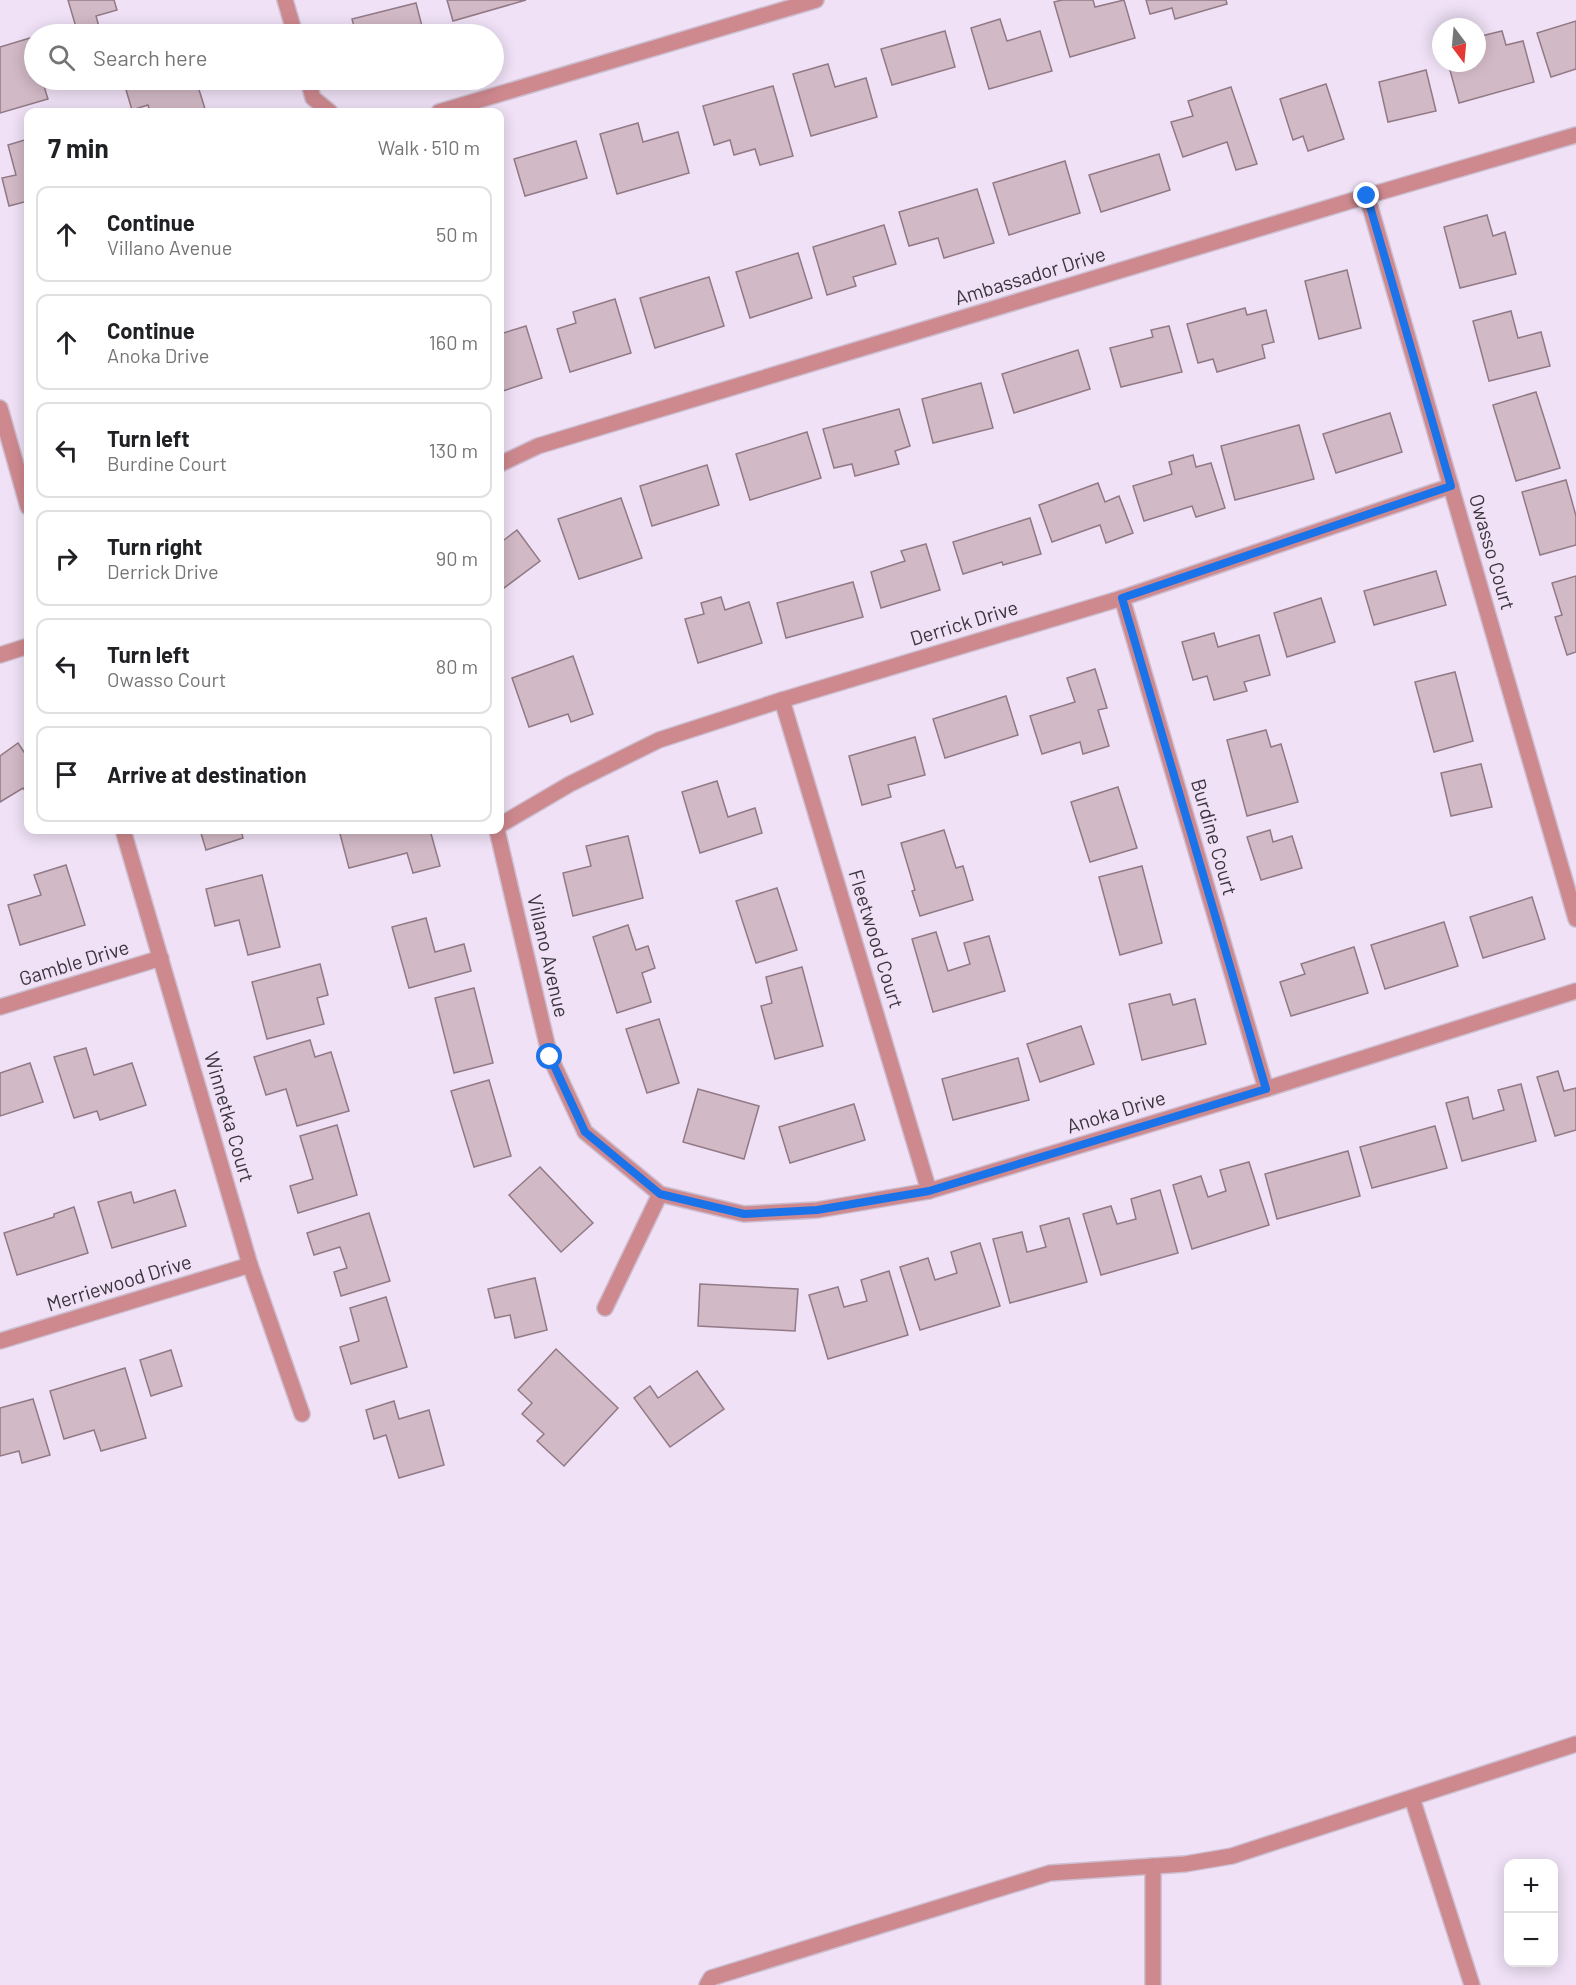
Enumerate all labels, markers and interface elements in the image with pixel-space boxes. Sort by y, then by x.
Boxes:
north arrow [1432,18,1486,72]
search box [24,24,504,90]
icon: search [45,41,78,74]
text: Search here [93,44,207,70]
text: 7 min [48,132,109,163]
text: Walk · 510 m [378,135,480,159]
route end [1353,182,1379,208]
text: Continue [107,209,195,235]
icon: ahead [50,218,83,251]
text: 50 m [436,222,478,246]
text: Villano Avenue [107,235,232,259]
street label: Ambassador Drive [951,241,1108,309]
text: Continue [107,317,195,343]
icon: ahead [50,326,83,359]
text: 160 m [429,330,478,354]
text: Anoka Drive [107,343,209,367]
text: Turn left [107,425,190,451]
icon: left [50,434,83,467]
text: 130 m [429,438,478,462]
text: Burdine Court [107,451,227,475]
street label: Owasso Court [1465,491,1521,612]
text: Turn right [107,533,202,559]
icon: right [50,542,83,575]
text: 90 m [436,546,478,570]
text: Derrick Drive [107,559,219,583]
street label: Derrick Drive [907,594,1021,650]
text: Turn left [107,641,190,667]
icon: left [50,650,83,683]
text: 80 m [436,654,478,678]
text: Owasso Court [107,667,226,691]
icon: arrive [50,758,83,791]
text: Arrive at destination [107,761,306,787]
street label: Burdine Court [1187,776,1243,898]
street label: Fleetwood Court [844,866,909,1011]
street label: Villano Avenue [523,892,575,1020]
street label: Gamble Drive [16,934,132,990]
route start [536,1043,562,1069]
street label: Winnetka Court [200,1049,260,1185]
street label: Anoka Drive [1063,1085,1168,1137]
street label: Merriewood Drive [43,1249,194,1316]
map controls [1504,1859,1558,1967]
button: + [1504,1859,1558,1913]
button: − [1504,1913,1558,1967]

